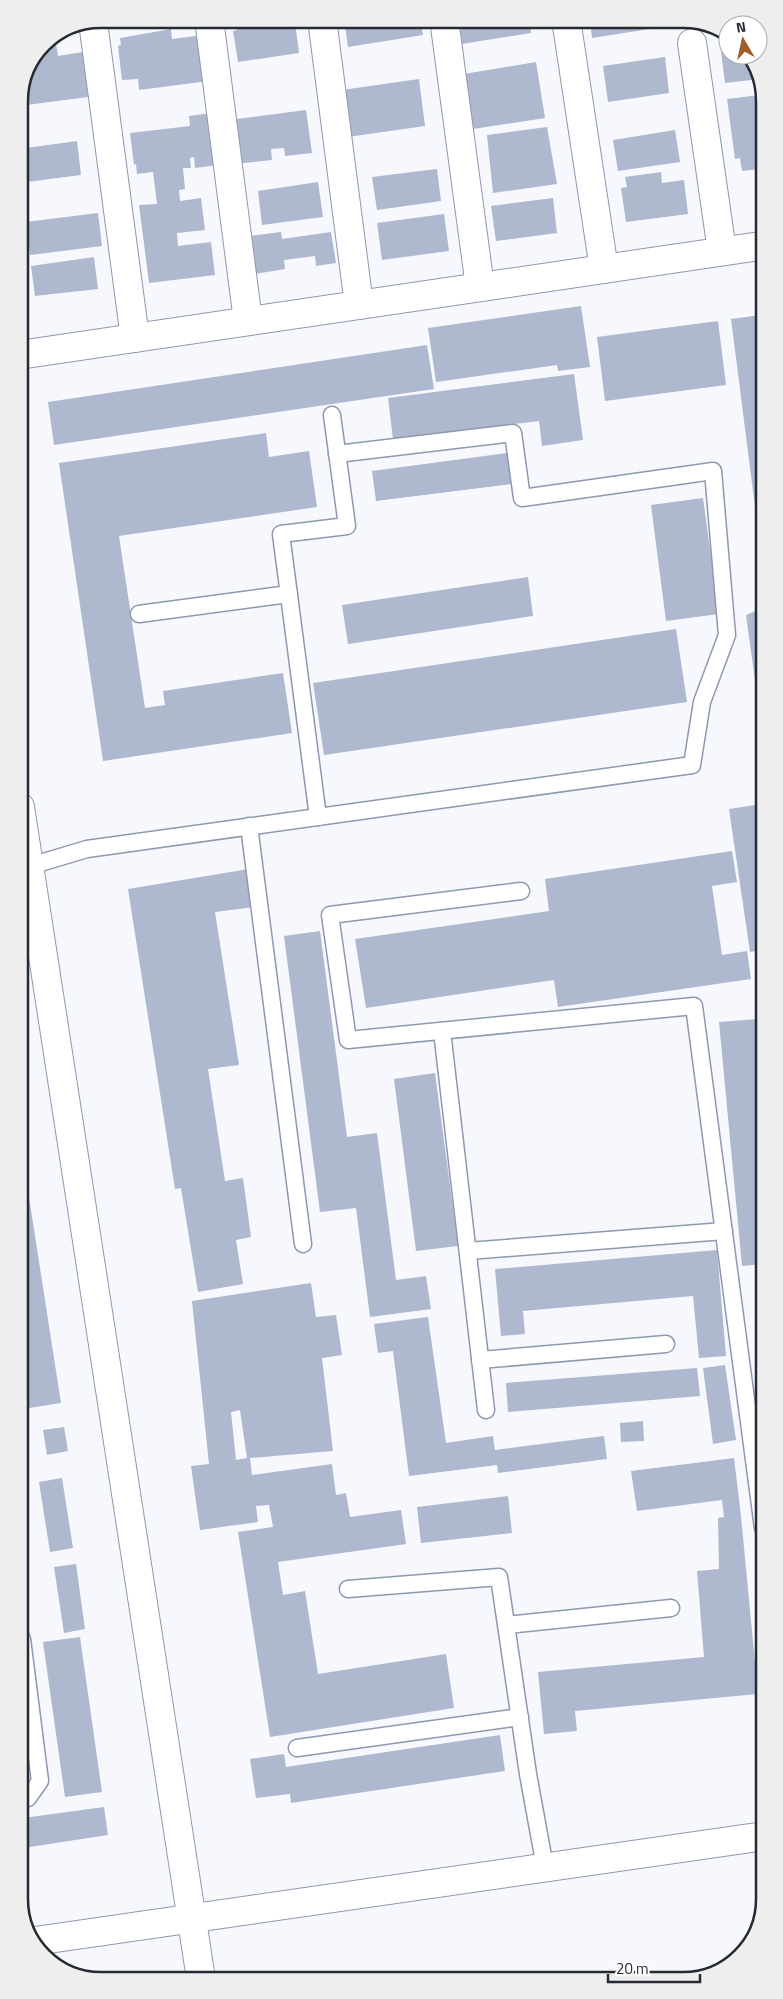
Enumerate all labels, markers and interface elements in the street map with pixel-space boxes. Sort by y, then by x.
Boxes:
north arrow [718,15,768,65]
text: N [734,16,747,38]
scale bar [608,1952,700,1984]
text: 20 m [616,1957,649,1980]

